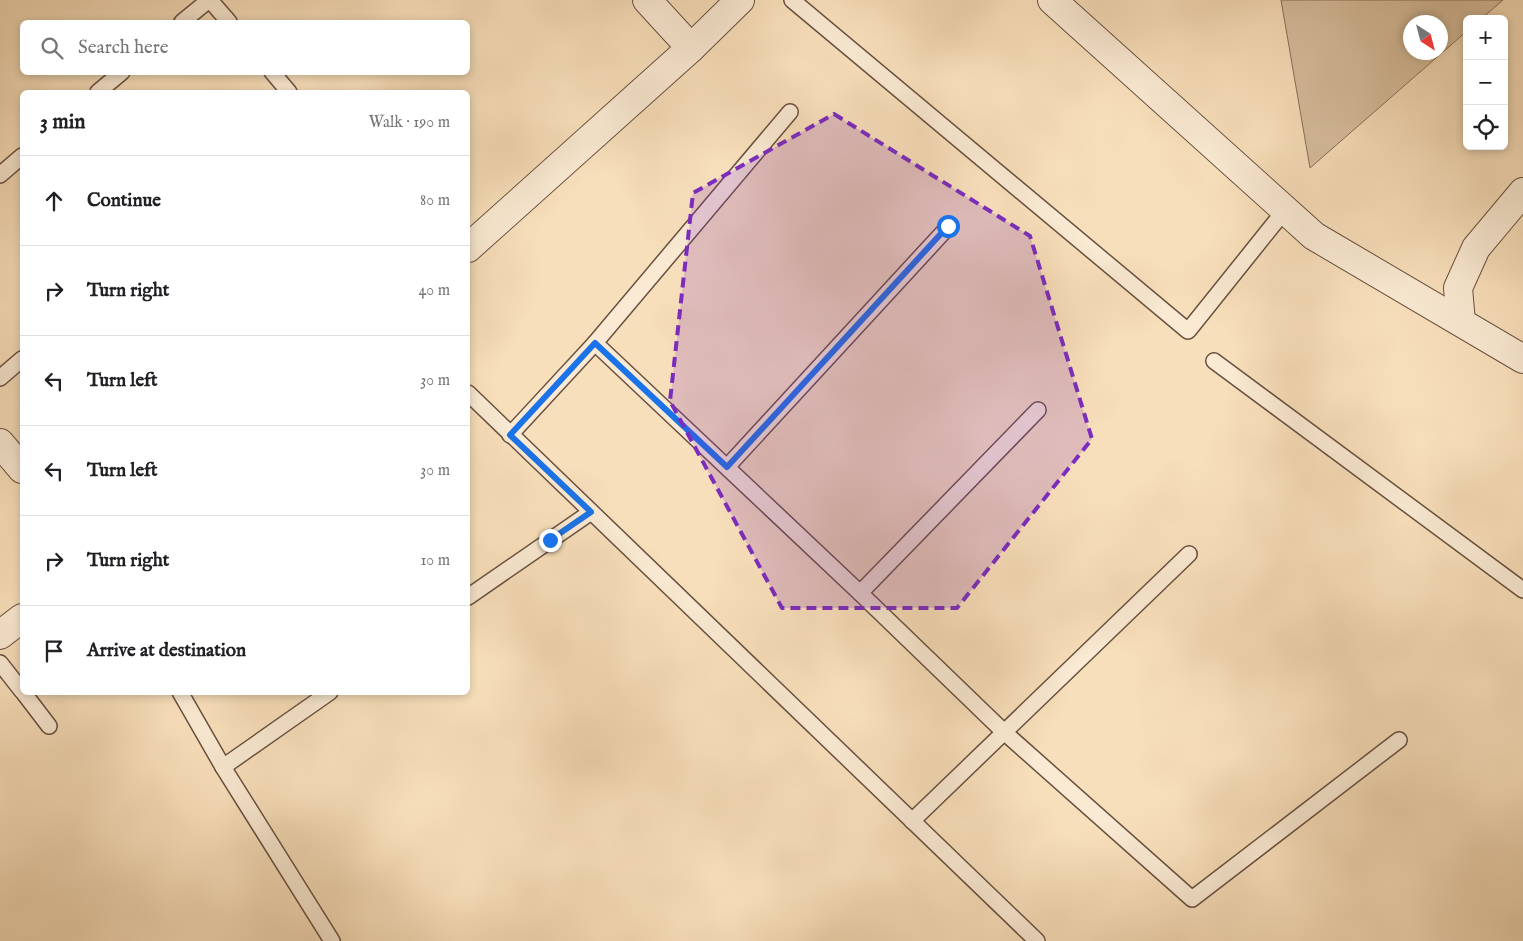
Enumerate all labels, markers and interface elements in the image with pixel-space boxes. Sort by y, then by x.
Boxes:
north arrow [1403,15,1448,60]
map controls [1463,15,1508,150]
button: + [1463,15,1508,60]
search box [20,20,470,75]
icon: search [38,34,66,62]
text: Search here [78,36,169,60]
button: − [1463,60,1508,105]
button: locate [1463,105,1508,150]
text: 3 min [40,109,85,136]
text: Walk · 190 m [369,113,450,133]
icon: ahead [40,187,68,215]
text: Continue [87,189,161,213]
text: 80 m [420,191,450,211]
route start [937,215,960,238]
icon: right [40,277,68,305]
text: Turn right [87,279,169,303]
text: 40 m [418,281,450,301]
icon: left [40,367,68,395]
text: Turn left [87,369,158,393]
text: 30 m [420,371,450,391]
icon: left [40,457,68,485]
text: Turn left [87,459,158,483]
text: 30 m [420,461,450,481]
route end [539,529,562,552]
icon: right [40,547,68,575]
text: Turn right [87,549,169,573]
text: 10 m [420,551,450,571]
icon: arrive [40,637,68,665]
text: Arrive at destination [87,639,246,663]

